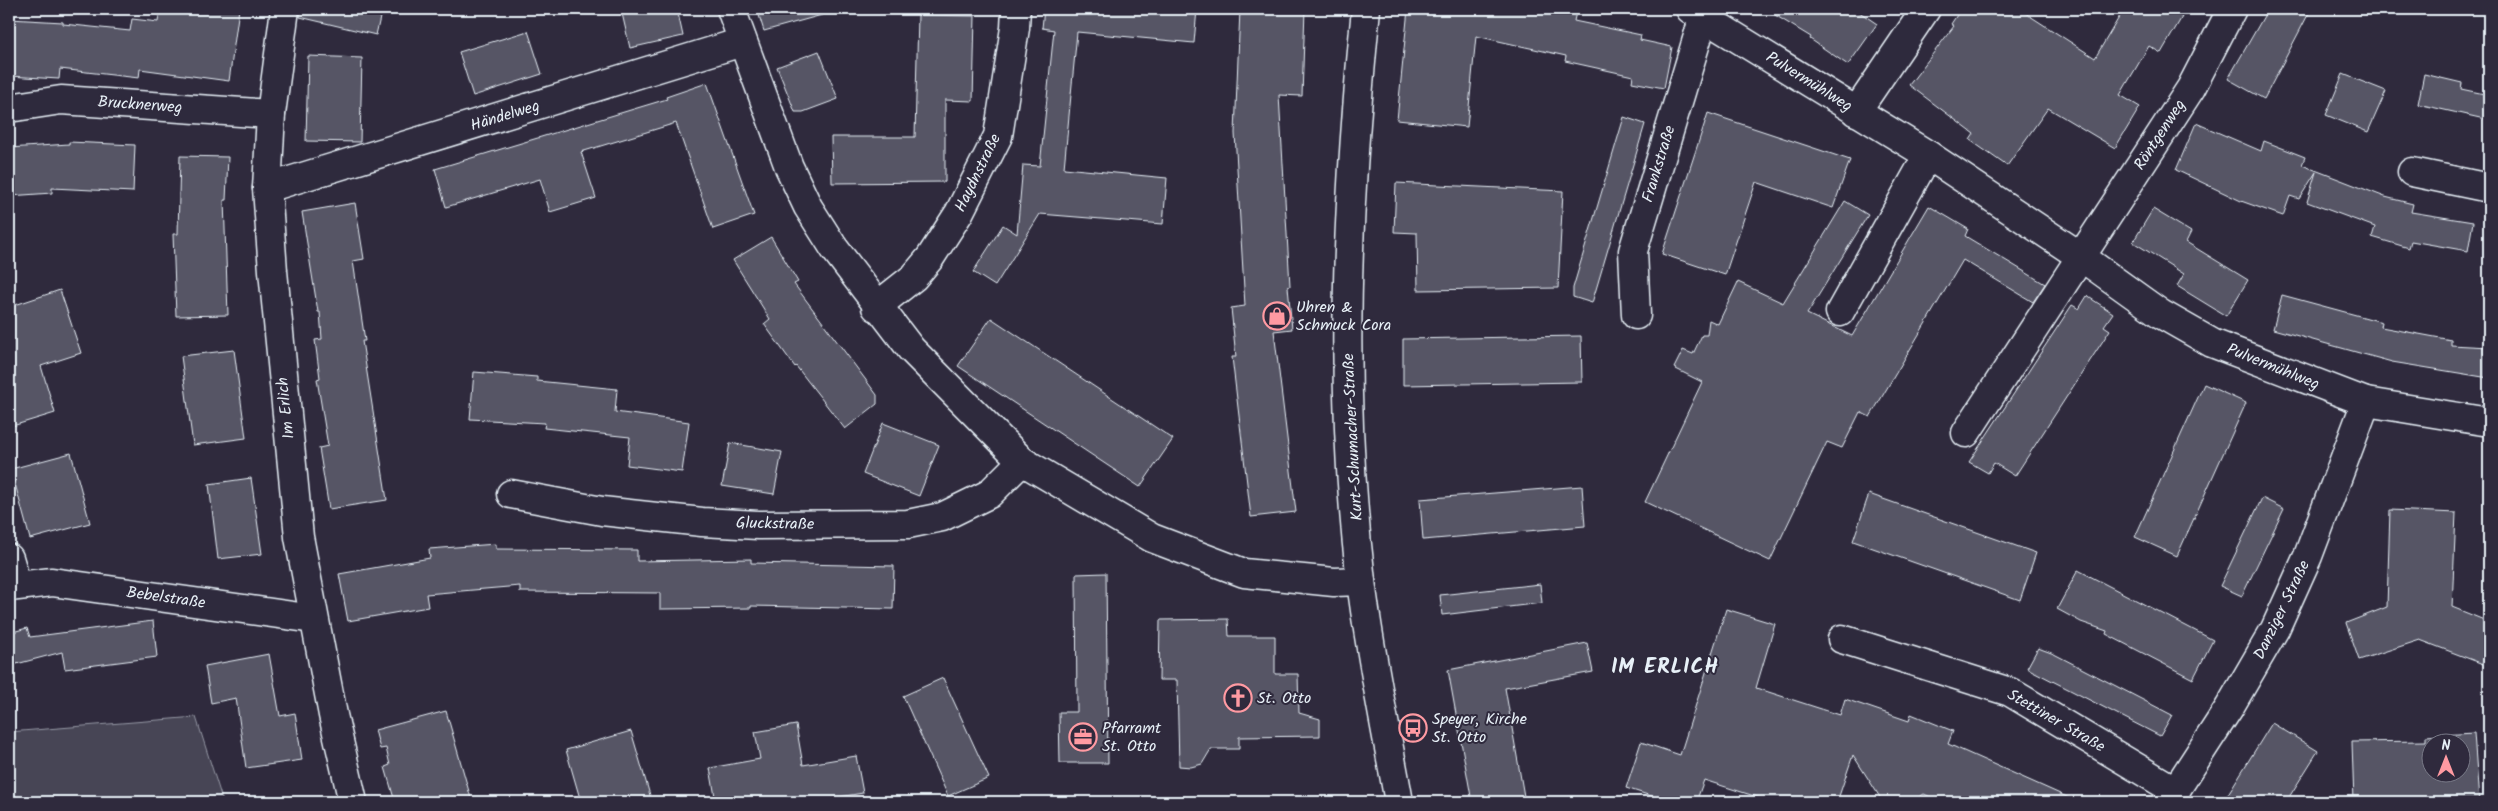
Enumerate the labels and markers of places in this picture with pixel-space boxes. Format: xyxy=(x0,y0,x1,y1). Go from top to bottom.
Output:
place label: Uhren & Schmuck Cora xyxy=(1296,295,1391,338)
shop icon: Uhren & Schmuck Cora xyxy=(1262,301,1292,331)
church icon: St. Otto xyxy=(1223,683,1253,713)
place label: St. Otto xyxy=(1257,686,1311,711)
place label: Speyer, Kirche St. Otto xyxy=(1432,707,1527,750)
bus stop icon: Speyer, Kirche St. Otto xyxy=(1398,713,1428,743)
place label: Pfarramt St. Otto xyxy=(1102,716,1162,759)
office icon: Pfarramt St. Otto xyxy=(1068,722,1098,752)

